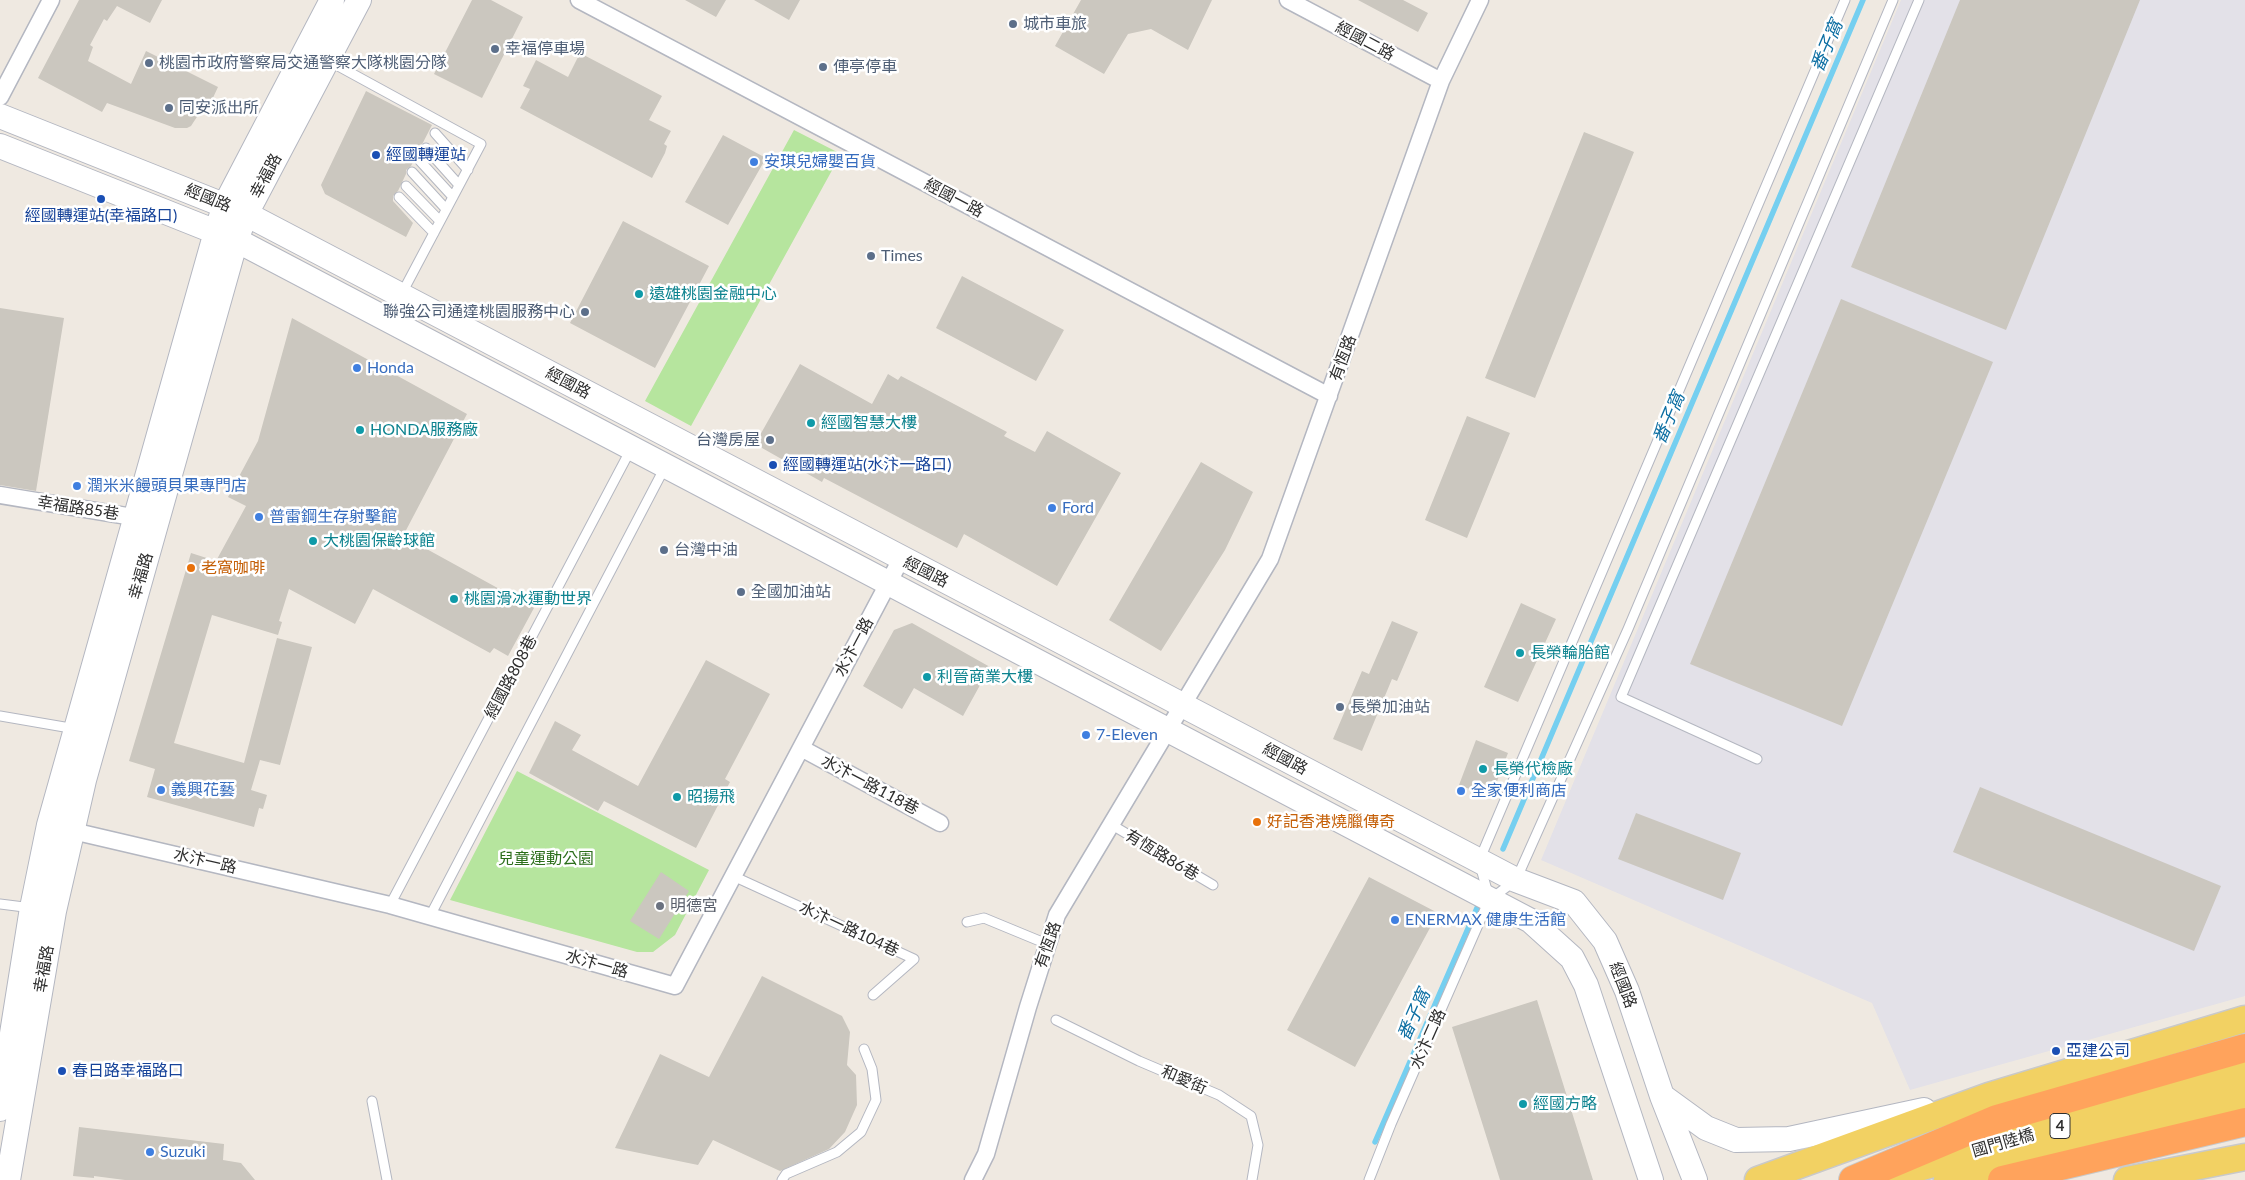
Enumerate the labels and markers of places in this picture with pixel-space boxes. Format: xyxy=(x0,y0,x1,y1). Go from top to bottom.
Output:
place label: 城市車旅 xyxy=(1023,14,1087,34)
marker: 城市車旅 xyxy=(1007,18,1019,30)
place label: 幸福停車場 xyxy=(505,39,585,59)
marker: 幸福停車場 xyxy=(489,43,501,55)
place label: 桃園市政府警察局交通警察大隊桃園分隊 xyxy=(159,53,447,73)
marker: 桃園市政府警察局交通警察大隊桃園分隊 xyxy=(143,57,155,69)
place label: 俥亭停車 xyxy=(833,57,897,77)
marker: 俥亭停車 xyxy=(817,61,829,73)
place label: 同安派出所 xyxy=(179,98,259,118)
marker: 同安派出所 xyxy=(163,102,175,114)
place label: 經國轉運站 xyxy=(386,145,466,165)
marker: 經國轉運站 xyxy=(370,149,382,161)
place label: 安琪兒婦嬰百貨 xyxy=(764,152,876,172)
marker: 安琪兒婦嬰百貨 xyxy=(748,156,760,168)
marker: 經國轉運站(幸福路口) xyxy=(95,193,107,205)
place label: 經國轉運站(幸福路口) xyxy=(25,206,177,226)
place label: Times xyxy=(881,246,923,266)
marker: Times xyxy=(865,250,877,262)
place label: 遠雄桃園金融中心 xyxy=(649,284,777,304)
marker: 遠雄桃園金融中心 xyxy=(633,288,645,300)
place label: 聯強公司通達桃園服務中心 xyxy=(383,302,575,322)
marker: 聯強公司通達桃園服務中心 xyxy=(579,306,591,318)
place label: Honda xyxy=(367,358,414,378)
marker: Honda xyxy=(351,362,363,374)
place label: 經國智慧大樓 xyxy=(821,413,917,433)
marker: 經國智慧大樓 xyxy=(805,417,817,429)
place label: HONDA服務廠 xyxy=(370,420,478,440)
marker: HONDA服務廠 xyxy=(354,424,366,436)
place label: 台灣房屋 xyxy=(696,430,760,450)
marker: 台灣房屋 xyxy=(764,434,776,446)
place label: 經國轉運站(水汴一路口) xyxy=(783,455,952,475)
marker: 經國轉運站(水汴一路口) xyxy=(767,459,779,471)
place label: 潤米米饅頭貝果專門店 xyxy=(87,476,247,496)
marker: 潤米米饅頭貝果專門店 xyxy=(71,480,83,492)
place label: Ford xyxy=(1062,498,1094,518)
marker: Ford xyxy=(1046,502,1058,514)
place label: 普雷鋼生存射擊館 xyxy=(269,507,397,527)
marker: 普雷鋼生存射擊館 xyxy=(253,511,265,523)
place label: 大桃園保齡球館 xyxy=(323,531,435,551)
marker: 大桃園保齡球館 xyxy=(307,535,319,547)
place label: 台灣中油 xyxy=(674,540,738,560)
marker: 台灣中油 xyxy=(658,544,670,556)
place label: 老窩咖啡 xyxy=(201,558,265,578)
marker: 老窩咖啡 xyxy=(185,562,197,574)
place label: 全國加油站 xyxy=(751,582,831,602)
marker: 全國加油站 xyxy=(735,586,747,598)
place label: 桃園滑冰運動世界 xyxy=(464,589,592,609)
marker: 桃園滑冰運動世界 xyxy=(448,593,460,605)
place label: 長榮輪胎館 xyxy=(1530,643,1610,663)
marker: 長榮輪胎館 xyxy=(1514,647,1526,659)
place label: 利晉商業大樓 xyxy=(937,667,1033,687)
marker: 利晉商業大樓 xyxy=(921,671,933,683)
place label: 長榮加油站 xyxy=(1350,697,1430,717)
marker: 長榮加油站 xyxy=(1334,701,1346,713)
place label: 7-Eleven xyxy=(1096,725,1158,745)
marker: 7-Eleven xyxy=(1080,729,1092,741)
place label: 長榮代檢廠 xyxy=(1493,759,1573,779)
marker: 長榮代檢廠 xyxy=(1477,763,1489,775)
place label: 義興花藝 xyxy=(171,780,235,800)
place label: 全家便利商店 xyxy=(1471,781,1567,801)
marker: 義興花藝 xyxy=(155,784,167,796)
marker: 全家便利商店 xyxy=(1455,785,1467,797)
place label: 昭揚飛 xyxy=(687,787,735,807)
marker: 昭揚飛 xyxy=(671,791,683,803)
place label: 好記香港燒臘傳奇 xyxy=(1267,812,1395,832)
marker: 好記香港燒臘傳奇 xyxy=(1251,816,1263,828)
place label: 明德宮 xyxy=(670,896,718,916)
marker: 明德宮 xyxy=(654,900,666,912)
place label: ENERMAX 健康生活館 xyxy=(1405,910,1566,930)
marker: ENERMAX 健康生活館 xyxy=(1389,914,1401,926)
place label: 亞建公司 xyxy=(2066,1041,2130,1061)
marker: 亞建公司 xyxy=(2050,1045,2062,1057)
place label: 春日路幸福路口 xyxy=(72,1061,184,1081)
marker: 春日路幸福路口 xyxy=(56,1065,68,1077)
place label: 經國方略 xyxy=(1533,1094,1597,1114)
marker: 經國方略 xyxy=(1517,1098,1529,1110)
place label: Suzuki xyxy=(160,1142,206,1162)
marker: Suzuki xyxy=(144,1146,156,1158)

